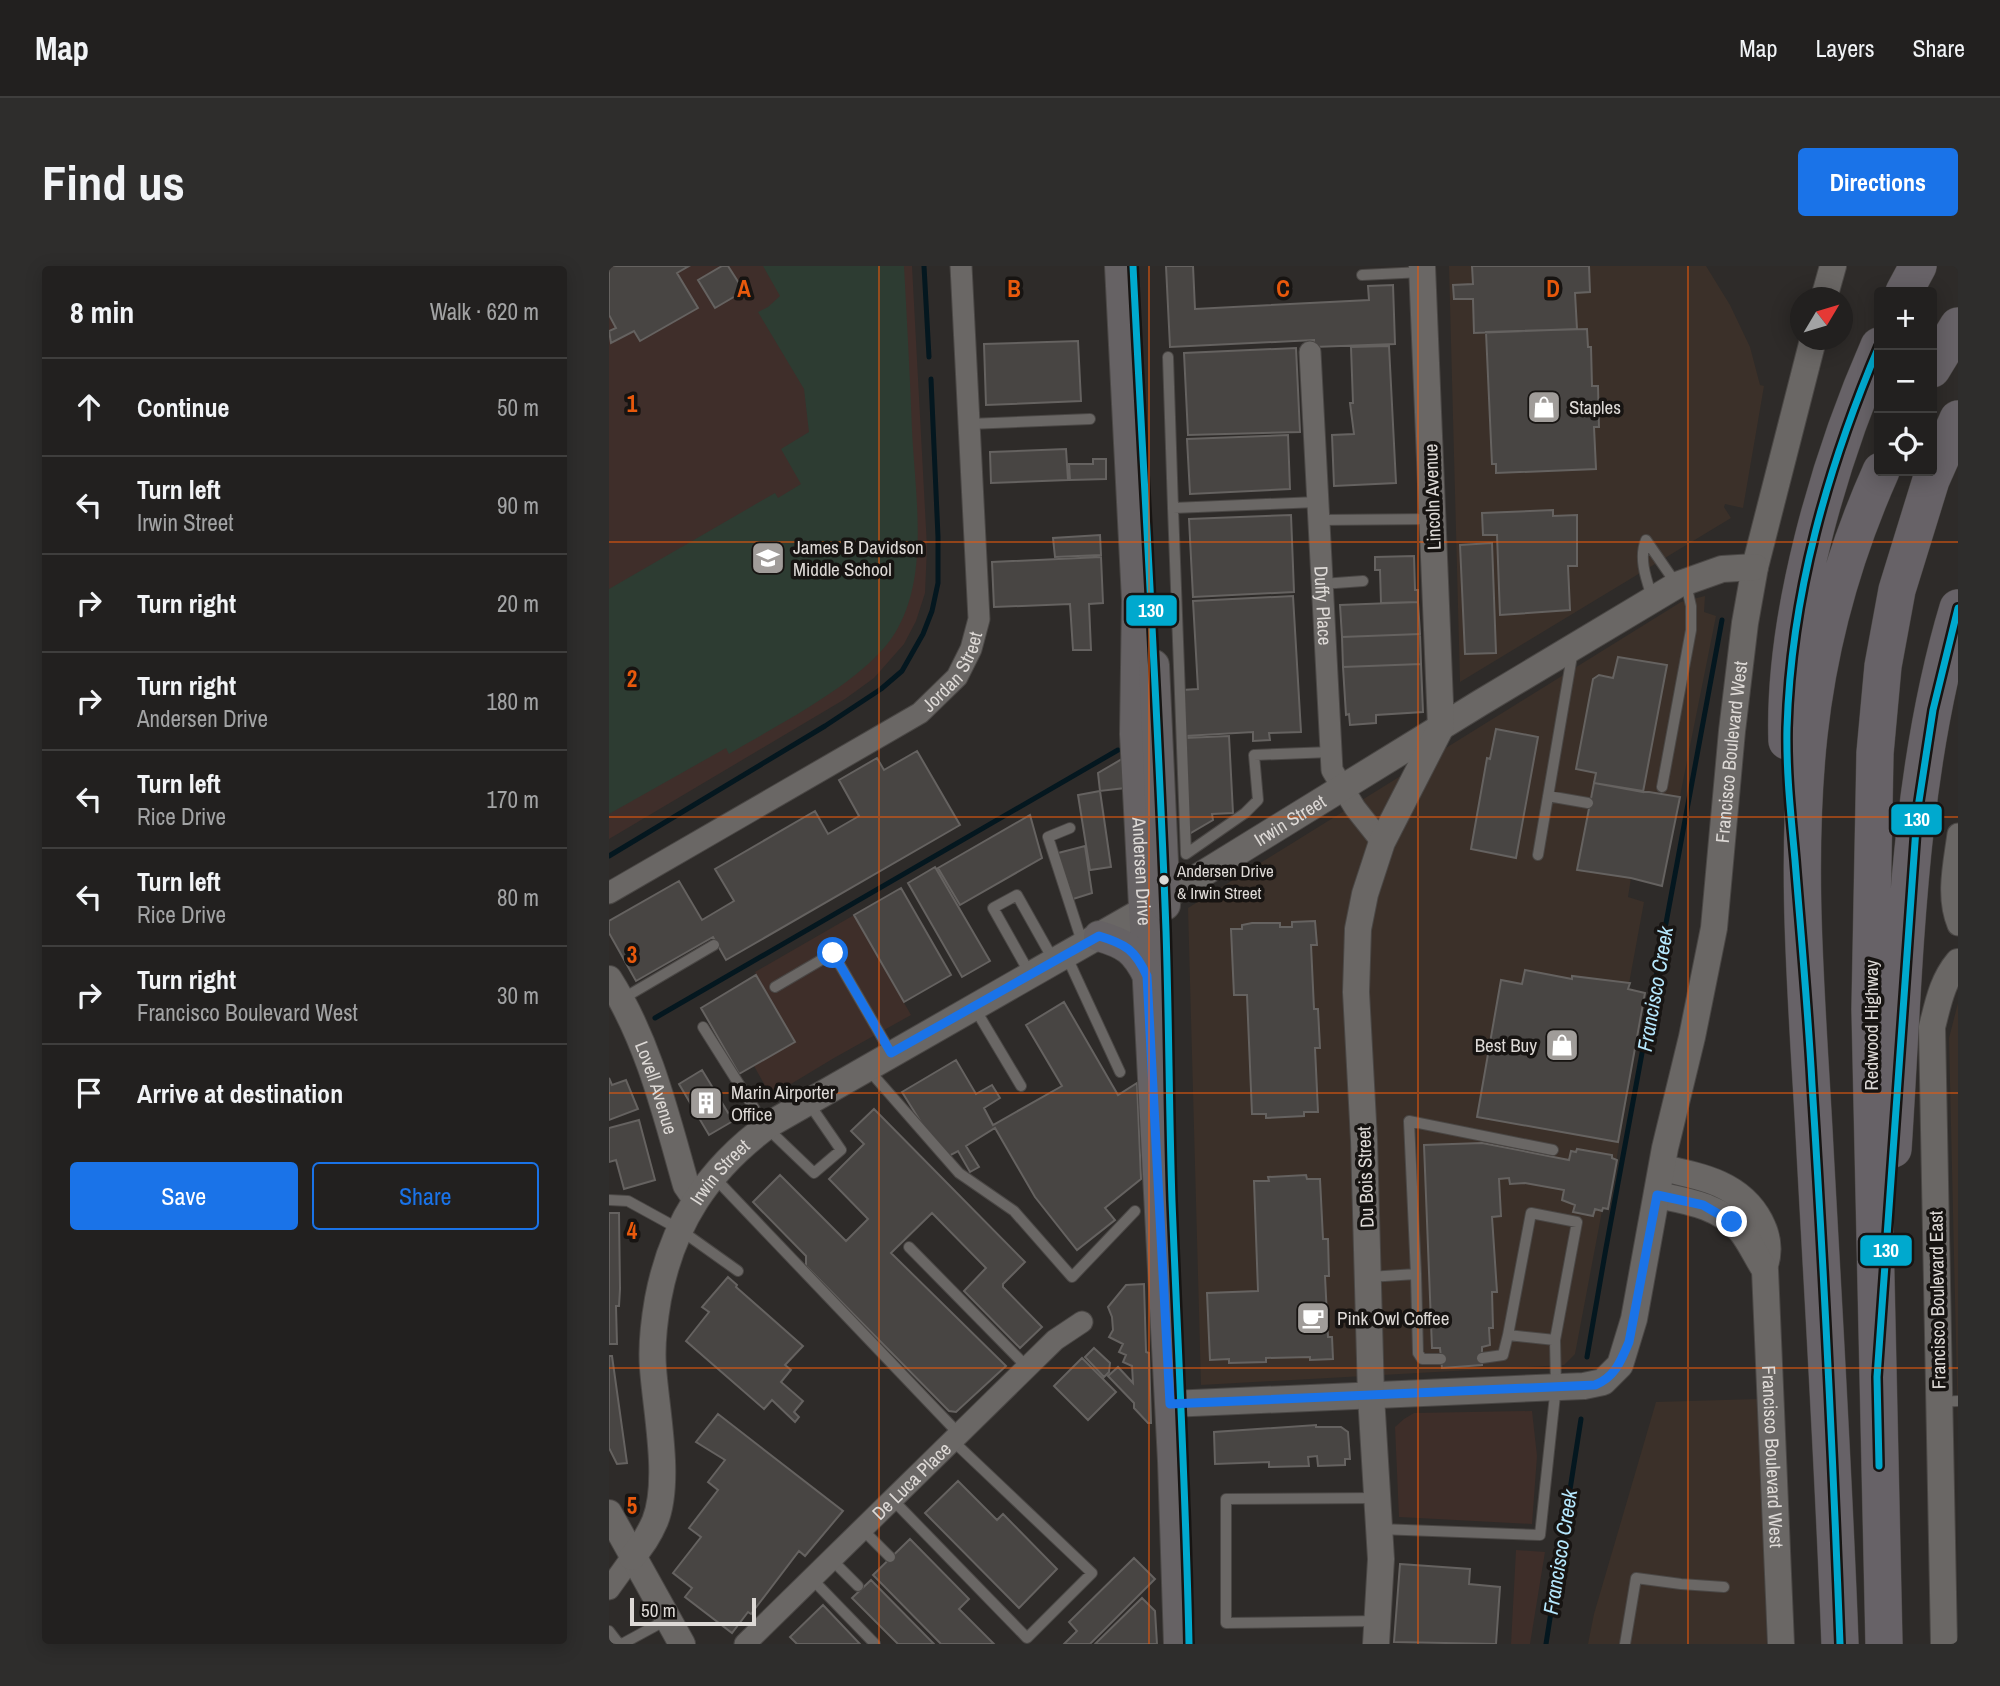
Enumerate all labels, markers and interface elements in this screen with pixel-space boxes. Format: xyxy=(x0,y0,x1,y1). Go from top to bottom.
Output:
text: Map xyxy=(35,26,89,70)
text: Map xyxy=(1739,32,1777,64)
text: Layers xyxy=(1815,32,1874,64)
text: Share xyxy=(1912,32,1965,64)
button: Directions xyxy=(1798,148,1958,216)
text: Find us xyxy=(42,149,185,215)
text: A xyxy=(737,273,751,304)
text: B xyxy=(1007,273,1021,304)
text: C xyxy=(1276,273,1290,304)
text: D xyxy=(1546,273,1560,304)
north arrow xyxy=(1790,287,1853,350)
map controls xyxy=(1874,287,1937,476)
button: + xyxy=(1874,287,1937,350)
text: 8 min xyxy=(70,292,134,332)
text: Walk · 620 m xyxy=(430,296,539,327)
button: − xyxy=(1874,350,1937,413)
icon: ahead xyxy=(70,388,108,426)
text: 1 xyxy=(627,388,638,419)
shop icon: Staples xyxy=(1525,388,1563,426)
text: Continue xyxy=(137,390,229,425)
text: 50 m xyxy=(497,392,539,423)
place label: Staples xyxy=(1569,394,1621,420)
button: locate xyxy=(1874,413,1937,476)
street label: Lincoln Avenue xyxy=(1417,443,1447,551)
text: Turn left xyxy=(137,472,221,507)
icon: left xyxy=(70,486,108,524)
text: 90 m xyxy=(497,490,539,521)
text: Irwin Street xyxy=(137,507,233,538)
place label: James B Davidson Middle School xyxy=(793,534,924,582)
school or university icon: James B Davidson Middle School xyxy=(749,539,787,577)
street label: Duffy Place xyxy=(1308,565,1338,646)
icon: right xyxy=(70,584,108,622)
text: Turn right xyxy=(137,586,236,621)
text: 20 m xyxy=(497,588,539,619)
line badge: 130 xyxy=(1125,594,1178,627)
text: 130 xyxy=(1138,597,1164,623)
street label: Jordan Street xyxy=(916,628,988,718)
street label: Francisco Boulevard West xyxy=(1709,659,1753,844)
text: 2 xyxy=(627,663,637,694)
text: Turn right xyxy=(137,668,236,703)
icon: right xyxy=(70,682,108,720)
text: 180 m xyxy=(487,686,539,717)
text: Andersen Drive xyxy=(137,703,268,734)
text: Turn left xyxy=(137,766,221,801)
icon: left xyxy=(70,780,108,818)
text: 170 m xyxy=(487,784,539,815)
street label: Irwin Street xyxy=(1249,788,1331,852)
text: Rice Drive xyxy=(137,801,226,832)
line badge: 130 xyxy=(1890,803,1943,836)
text: 130 xyxy=(1904,806,1930,832)
street label: Andersen Drive xyxy=(1126,816,1158,926)
place label: Andersen Drive & Irwin Street xyxy=(1176,859,1274,904)
text: Turn left xyxy=(137,864,221,899)
marker: Andersen Drive & Irwin Street xyxy=(1157,873,1171,887)
icon: left xyxy=(70,878,108,916)
text: 80 m xyxy=(497,882,539,913)
text: Rice Drive xyxy=(137,899,226,930)
water label: Francisco Creek xyxy=(1630,923,1680,1054)
route start xyxy=(817,937,848,968)
text: 3 xyxy=(627,939,637,970)
street label: Redwood Highway xyxy=(1858,959,1884,1090)
text: Turn right xyxy=(137,962,236,997)
icon: right xyxy=(70,976,108,1014)
text: 30 m xyxy=(497,980,539,1011)
text: Francisco Boulevard West xyxy=(137,997,358,1028)
shop icon: Best Buy xyxy=(1543,1026,1581,1064)
place label: Best Buy xyxy=(1475,1032,1537,1058)
street label: Lovell Avenue xyxy=(629,1037,684,1137)
icon: arrive xyxy=(70,1074,108,1112)
text: Arrive at destination xyxy=(137,1076,343,1111)
place label: Marin Airporter Office xyxy=(731,1079,836,1127)
building icon: Marin Airporter Office xyxy=(687,1084,725,1122)
street label: Du Bois Street xyxy=(1350,1125,1380,1228)
street label: Irwin Street xyxy=(684,1132,756,1210)
button: Save xyxy=(70,1162,298,1230)
button: Share xyxy=(312,1162,539,1230)
route end xyxy=(1716,1206,1747,1237)
street label: Francisco Boulevard East xyxy=(1922,1210,1952,1389)
text: 4 xyxy=(627,1215,638,1246)
line badge: 130 xyxy=(1859,1234,1913,1267)
text: 130 xyxy=(1873,1237,1899,1263)
cafe icon: Pink Owl Coffee xyxy=(1294,1299,1332,1337)
place label: Pink Owl Coffee xyxy=(1337,1305,1449,1331)
street label: Francisco Boulevard West xyxy=(1756,1365,1790,1549)
street label: De Luca Place xyxy=(866,1436,957,1526)
water label: Francisco Creek xyxy=(1536,1486,1584,1617)
text: 5 xyxy=(627,1490,637,1521)
scale bar xyxy=(630,1595,756,1627)
text: 50 m xyxy=(641,1597,676,1623)

